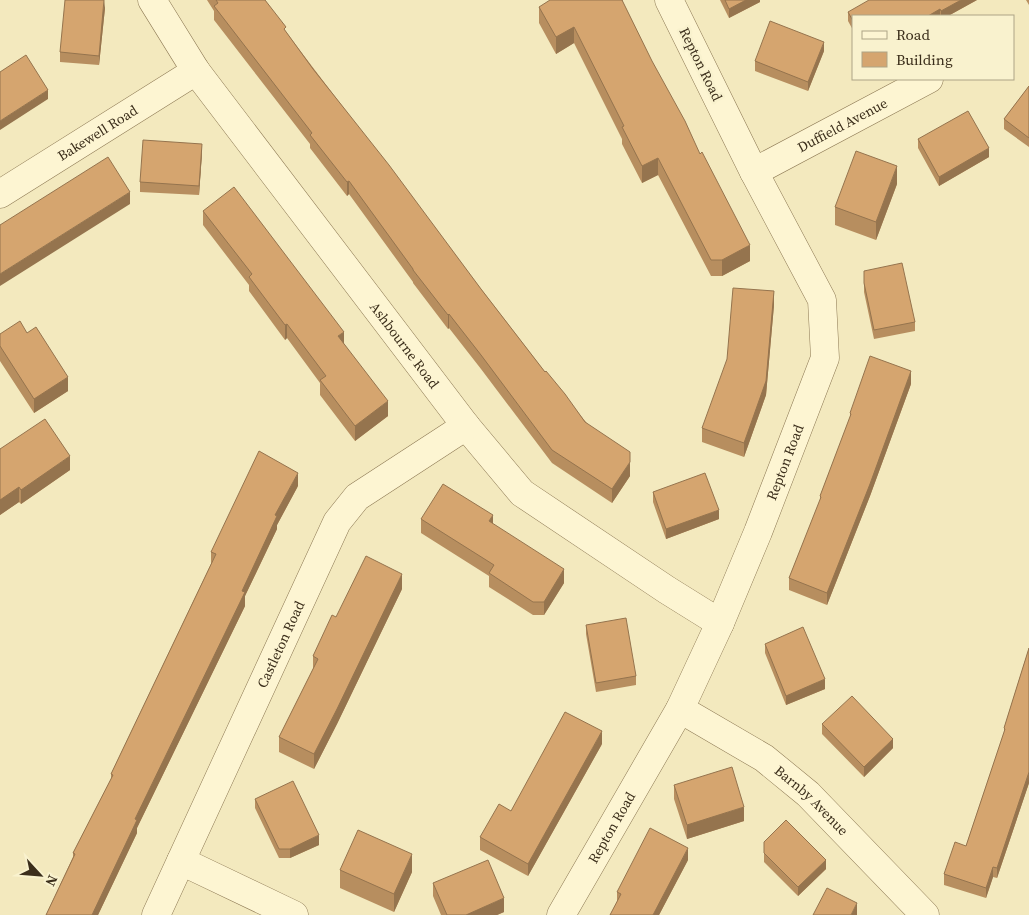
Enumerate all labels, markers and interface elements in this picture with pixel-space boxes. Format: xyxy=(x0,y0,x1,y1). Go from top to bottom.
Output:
legend xyxy=(852,15,1014,80)
street label: Repton Road xyxy=(675,24,727,104)
text: Road xyxy=(896,24,930,45)
text: Building xyxy=(896,49,953,70)
street label: Duffield Avenue xyxy=(794,93,891,157)
street label: Bakewell Road xyxy=(53,100,141,166)
street label: Ashbourne Road xyxy=(365,298,444,393)
street label: Repton Road xyxy=(761,421,809,503)
street label: Castleton Road xyxy=(252,598,309,691)
street label: Barnby Avenue xyxy=(770,761,853,840)
street label: Repton Road xyxy=(583,788,640,867)
north arrow xyxy=(15,850,65,900)
text: N xyxy=(40,872,63,890)

